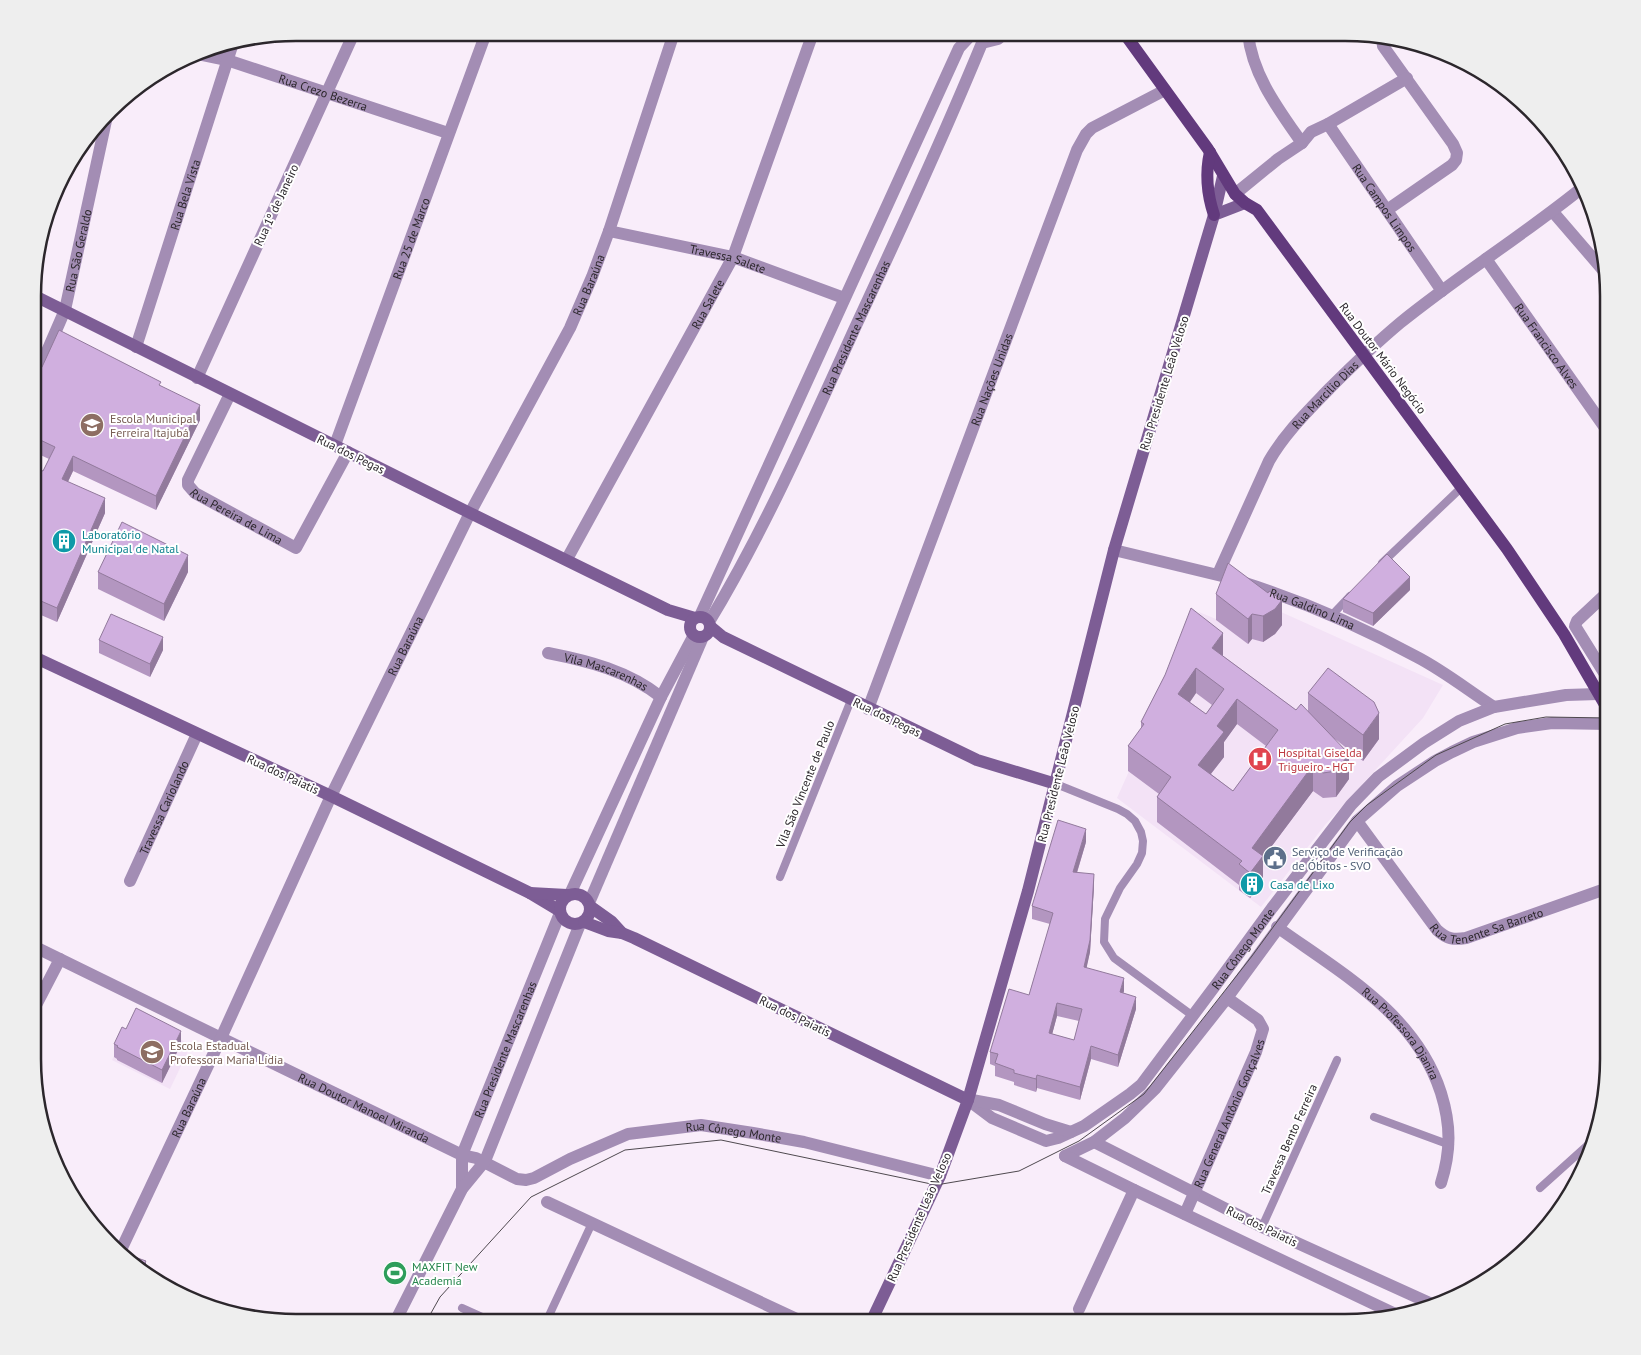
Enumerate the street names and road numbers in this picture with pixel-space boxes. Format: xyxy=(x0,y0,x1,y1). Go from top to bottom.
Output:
street label: Rua Crezo Bezerra xyxy=(277,70,370,113)
street label: Rua Bela Vista xyxy=(166,157,203,232)
street label: Rua Campos Limpos xyxy=(1350,160,1420,254)
street label: Rua 1º de Janeiro xyxy=(250,162,302,248)
street label: Rua 25 de Marco xyxy=(389,196,433,281)
street label: Rua São Geraldo xyxy=(62,207,94,293)
street label: Travessa Salete xyxy=(688,241,768,276)
street label: Rua Baraúna xyxy=(569,252,607,318)
street label: Rua Presidente Mascarenhas xyxy=(818,258,893,397)
street label: Rua Salete xyxy=(687,276,727,332)
street label: Rua Doutor Mário Negócio xyxy=(1336,299,1430,417)
street label: Rua Francisco Alves xyxy=(1512,300,1582,391)
street label: Rua Presidente Leão Veloso xyxy=(1136,314,1192,452)
street label: Rua Nações Unidas xyxy=(967,331,1015,428)
street label: Rua Marcilio Dias xyxy=(1288,357,1361,432)
street label: Rua dos Pegas xyxy=(315,431,387,477)
street label: Rua Pereira de Lima xyxy=(187,485,286,547)
street label: Rua Galdino Lima xyxy=(1268,584,1357,632)
street label: Rua Baraúna xyxy=(384,613,426,678)
street label: Vila Mascarenhas xyxy=(562,649,651,694)
street label: Rua dos Pegas xyxy=(851,694,923,740)
street label: Rua Presidente Leão Veloso xyxy=(1034,704,1082,844)
street label: Vila São Vincente de Paulo xyxy=(772,718,837,851)
street label: Rua dos Paiatis xyxy=(245,751,321,797)
street label: Travessa Cariolando xyxy=(136,758,192,857)
street label: Rua Tenente Sa Barreto xyxy=(1427,904,1545,947)
street label: Rua Cônego Monte xyxy=(1208,905,1277,992)
street label: Rua Presidente Mascarenhas xyxy=(470,979,539,1120)
street label: Rua Professora Djanira xyxy=(1359,984,1443,1082)
street label: Rua dos Paiatis xyxy=(757,992,833,1040)
street label: Rua General Antônio Gonçalves xyxy=(1190,1037,1267,1190)
street label: Rua Doutor Manoel Miranda xyxy=(296,1069,432,1146)
street label: Rua Baraúna xyxy=(168,1075,209,1140)
street label: Travessa Bento Ferreira xyxy=(1258,1081,1320,1197)
street label: Rua Cônego Monte xyxy=(685,1117,783,1145)
street label: Rua Presidente Leão Veloso xyxy=(884,1150,954,1284)
street label: Rua dos Paiatis xyxy=(1224,1202,1300,1250)

